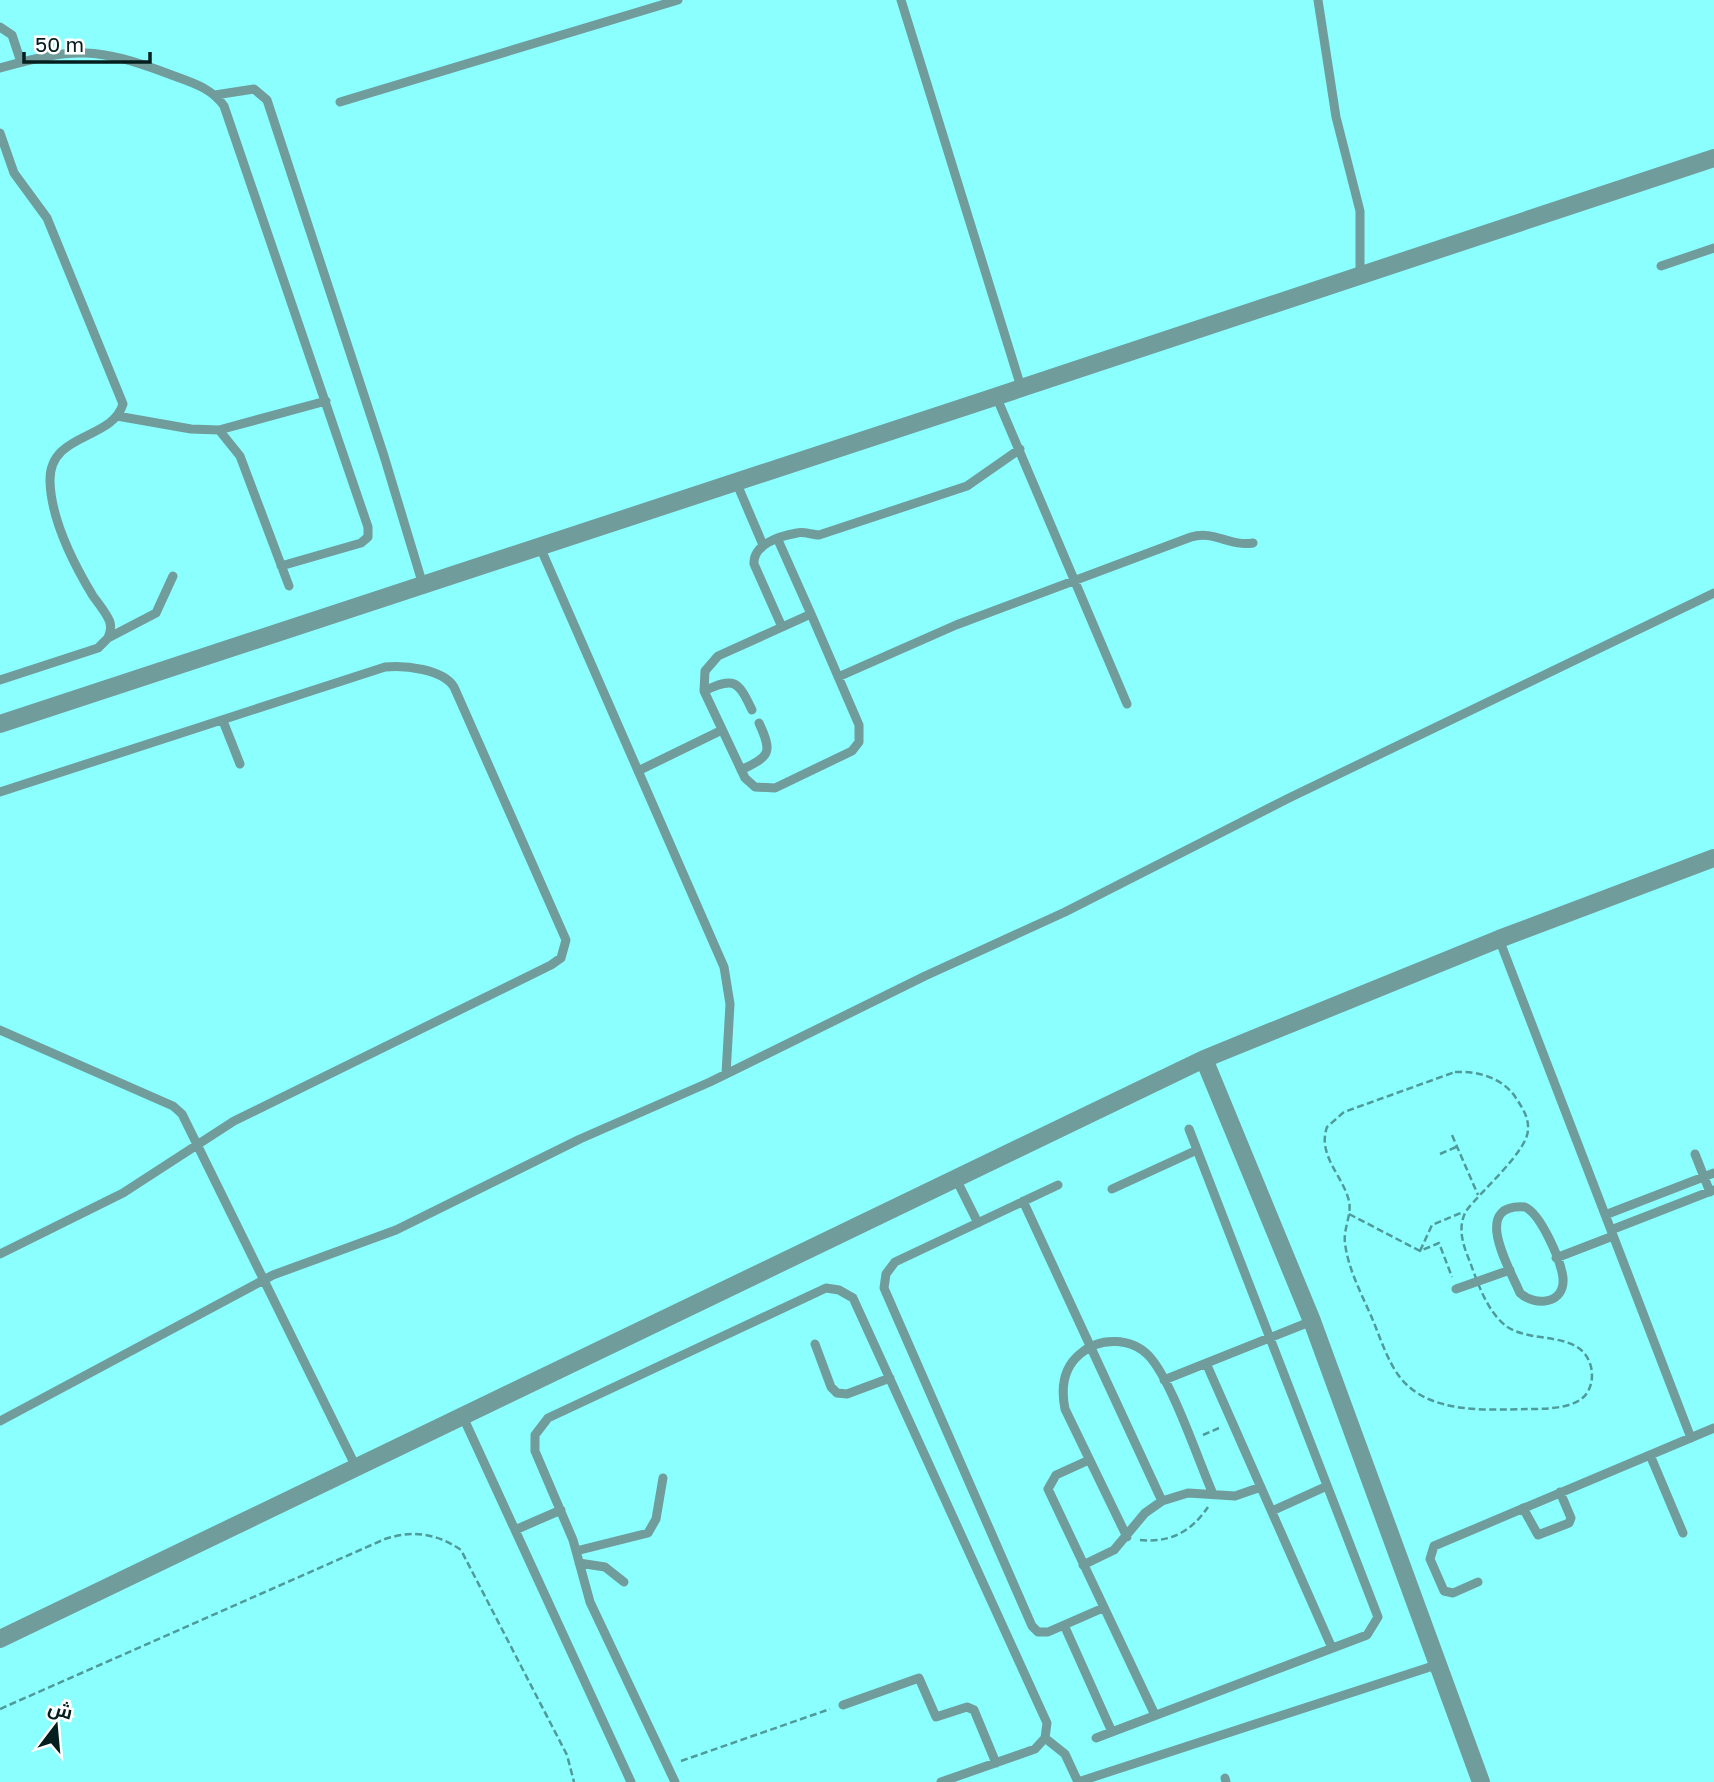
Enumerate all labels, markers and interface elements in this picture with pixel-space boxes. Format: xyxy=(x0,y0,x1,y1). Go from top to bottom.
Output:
scale bar xyxy=(24,21,150,65)
text: 50 m xyxy=(35,31,84,57)
north arrow xyxy=(21,1691,91,1761)
text: ش xyxy=(46,1695,76,1725)

